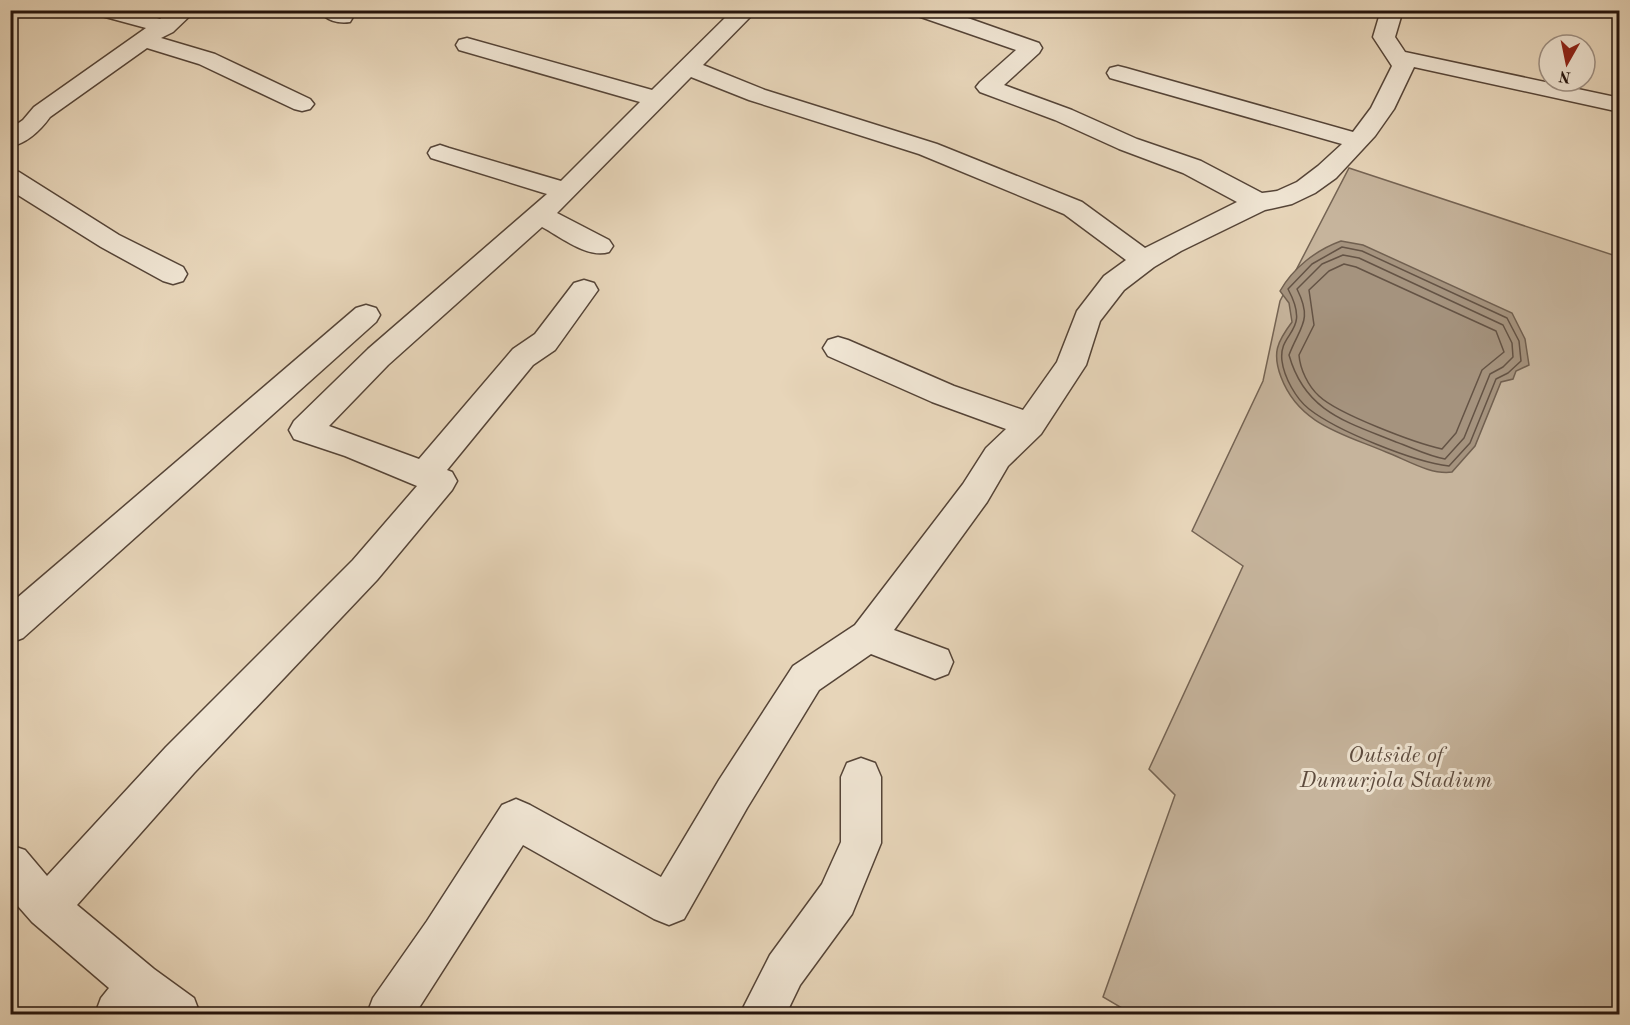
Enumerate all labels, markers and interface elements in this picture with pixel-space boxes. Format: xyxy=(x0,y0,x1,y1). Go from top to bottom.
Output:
north arrow xyxy=(1537,33,1597,93)
text: N xyxy=(1557,67,1572,85)
park label: Outside of Dumurjola Stadium xyxy=(1299,745,1492,792)

